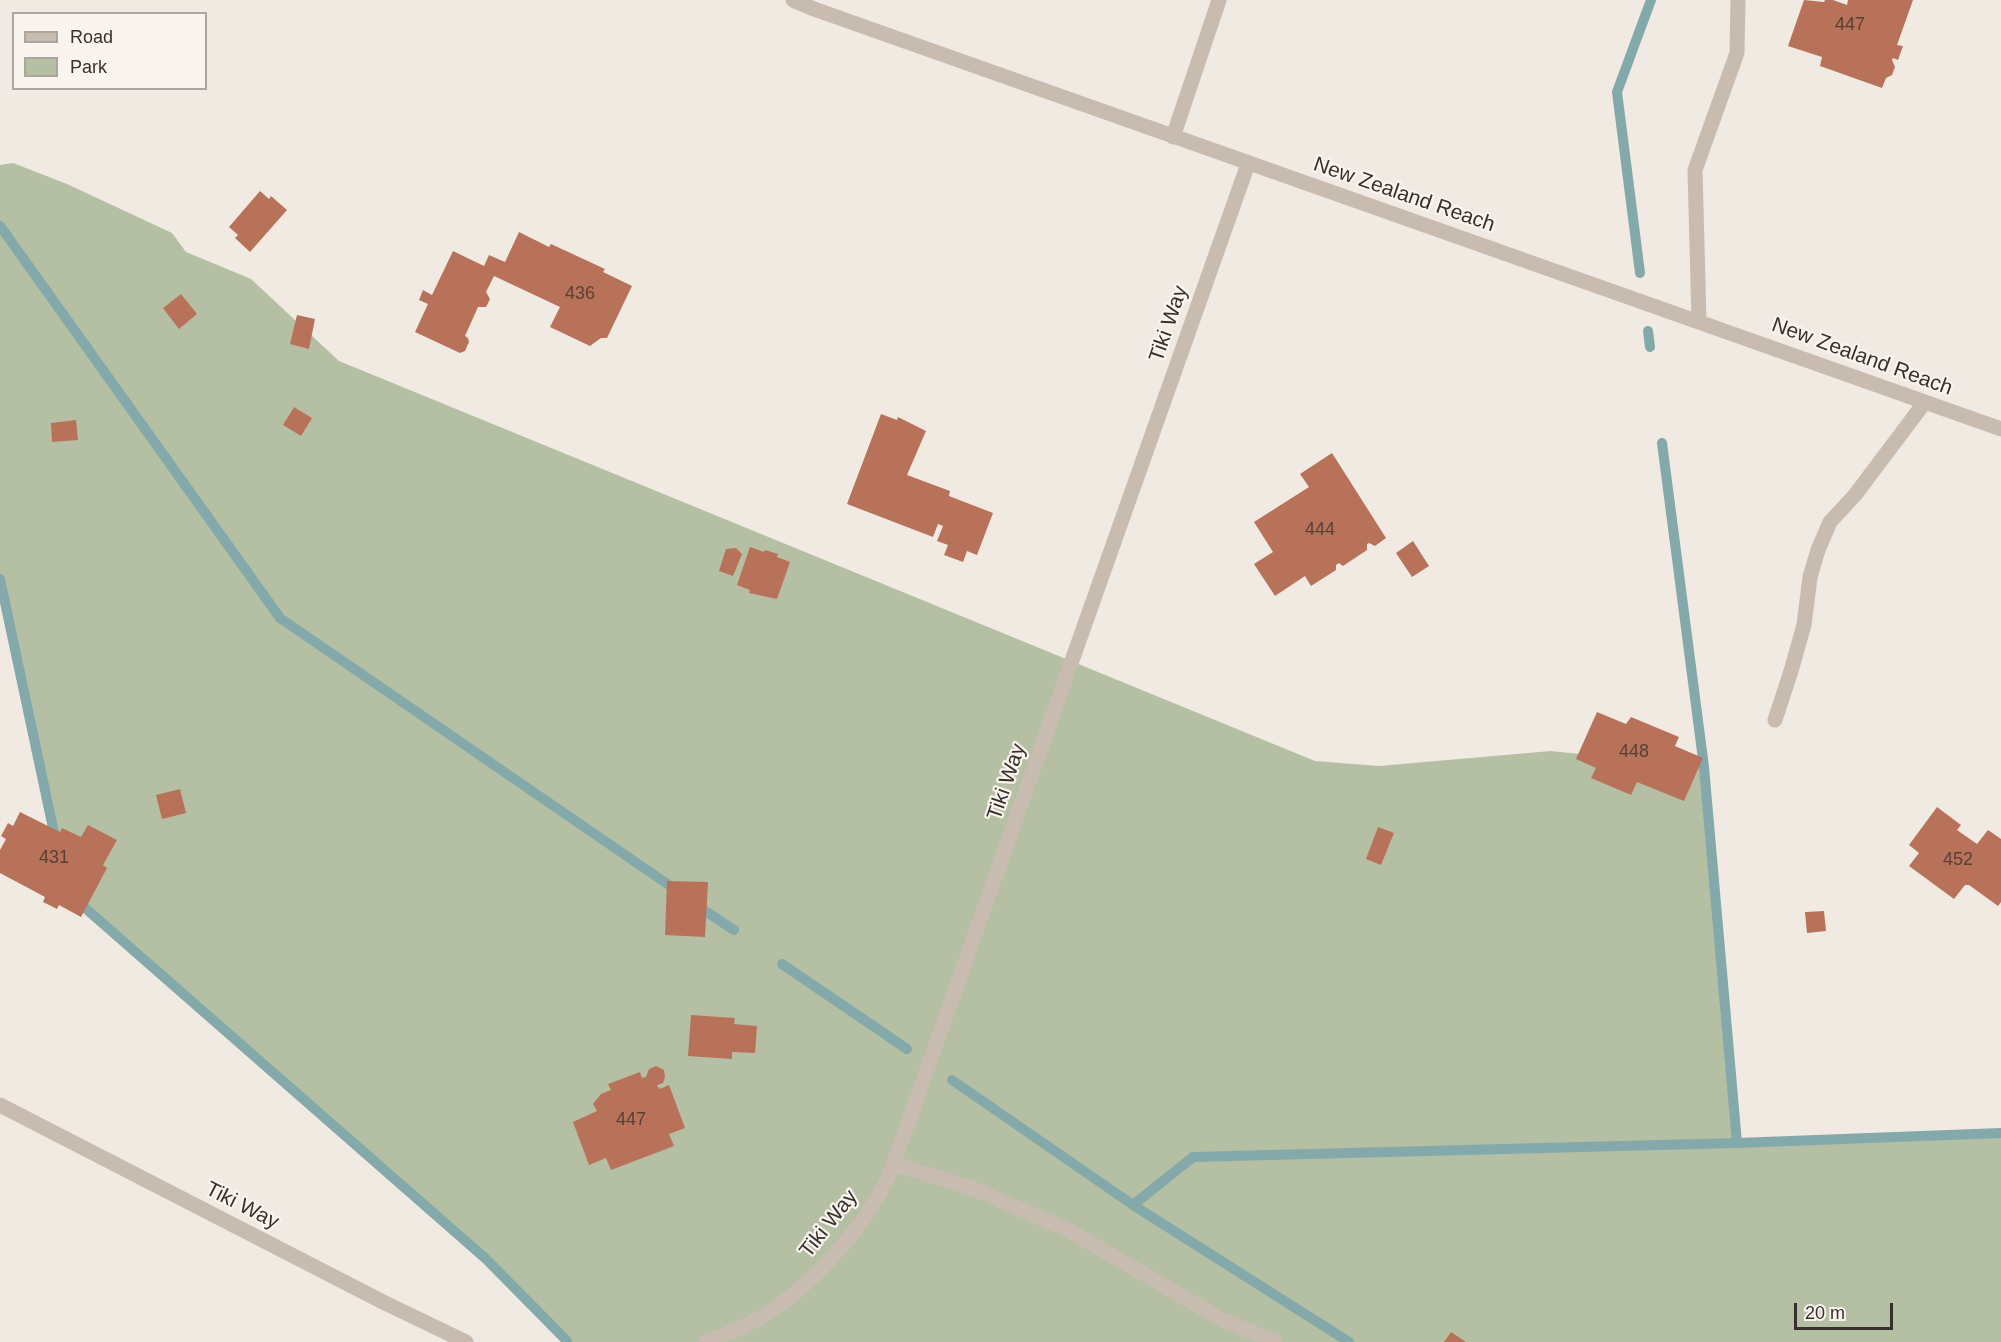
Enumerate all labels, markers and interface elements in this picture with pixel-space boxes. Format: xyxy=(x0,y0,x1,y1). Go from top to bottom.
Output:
legend xyxy=(12,12,207,90)
house number: 447 xyxy=(1835,14,1865,36)
text: Road xyxy=(70,27,113,47)
text: Park xyxy=(70,57,107,77)
street label: New Zealand Reach xyxy=(1310,152,1498,238)
house number: 436 xyxy=(565,283,595,305)
street label: Tiki Way xyxy=(1144,283,1194,365)
street label: New Zealand Reach xyxy=(1768,313,1956,401)
house number: 444 xyxy=(1305,519,1335,541)
street label: Tiki Way xyxy=(982,741,1032,823)
house number: 448 xyxy=(1619,741,1649,763)
house number: 431 xyxy=(39,847,69,869)
house number: 452 xyxy=(1943,849,1973,871)
house number: 447 xyxy=(616,1109,646,1131)
street label: Tiki Way xyxy=(201,1177,283,1235)
street label: Tiki Way xyxy=(795,1185,863,1263)
scale bar xyxy=(1797,1291,1896,1329)
text: 20 m xyxy=(1805,1303,1845,1323)

